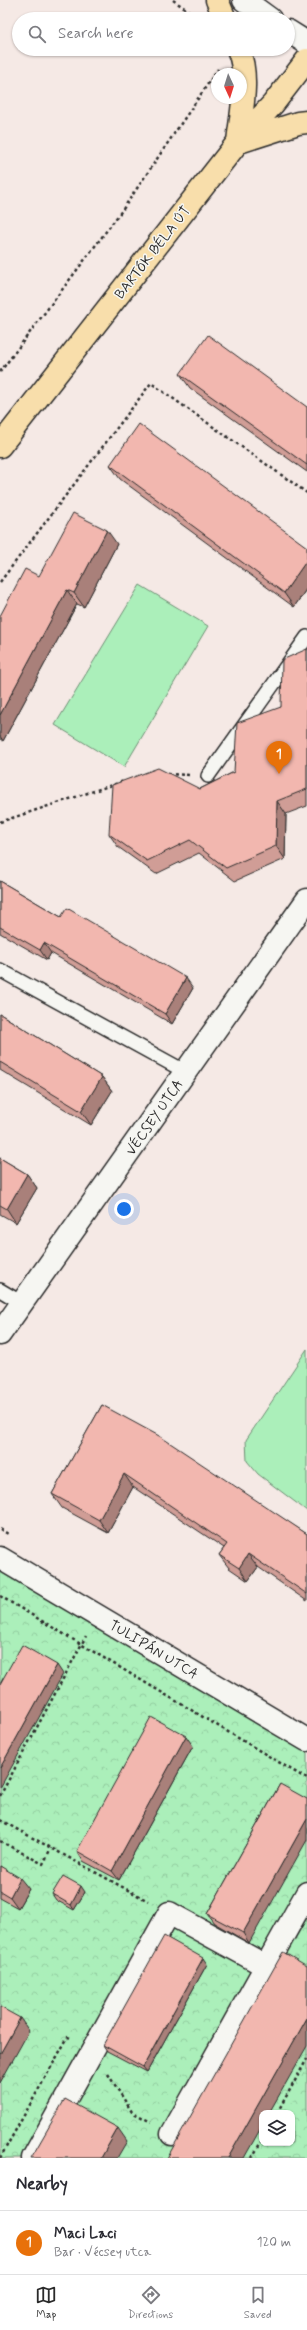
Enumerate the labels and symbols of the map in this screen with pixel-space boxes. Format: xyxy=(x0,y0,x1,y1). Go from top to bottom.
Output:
north arrow xyxy=(211,68,247,104)
street label: BARTÓK BÉLA ÚT xyxy=(111,202,195,303)
pin: 1 xyxy=(266,741,292,774)
street label: VÉCSEY UTCA xyxy=(122,1076,188,1159)
your location xyxy=(114,1199,134,1219)
street label: TULIPÁN UTCA xyxy=(106,1616,201,1684)

